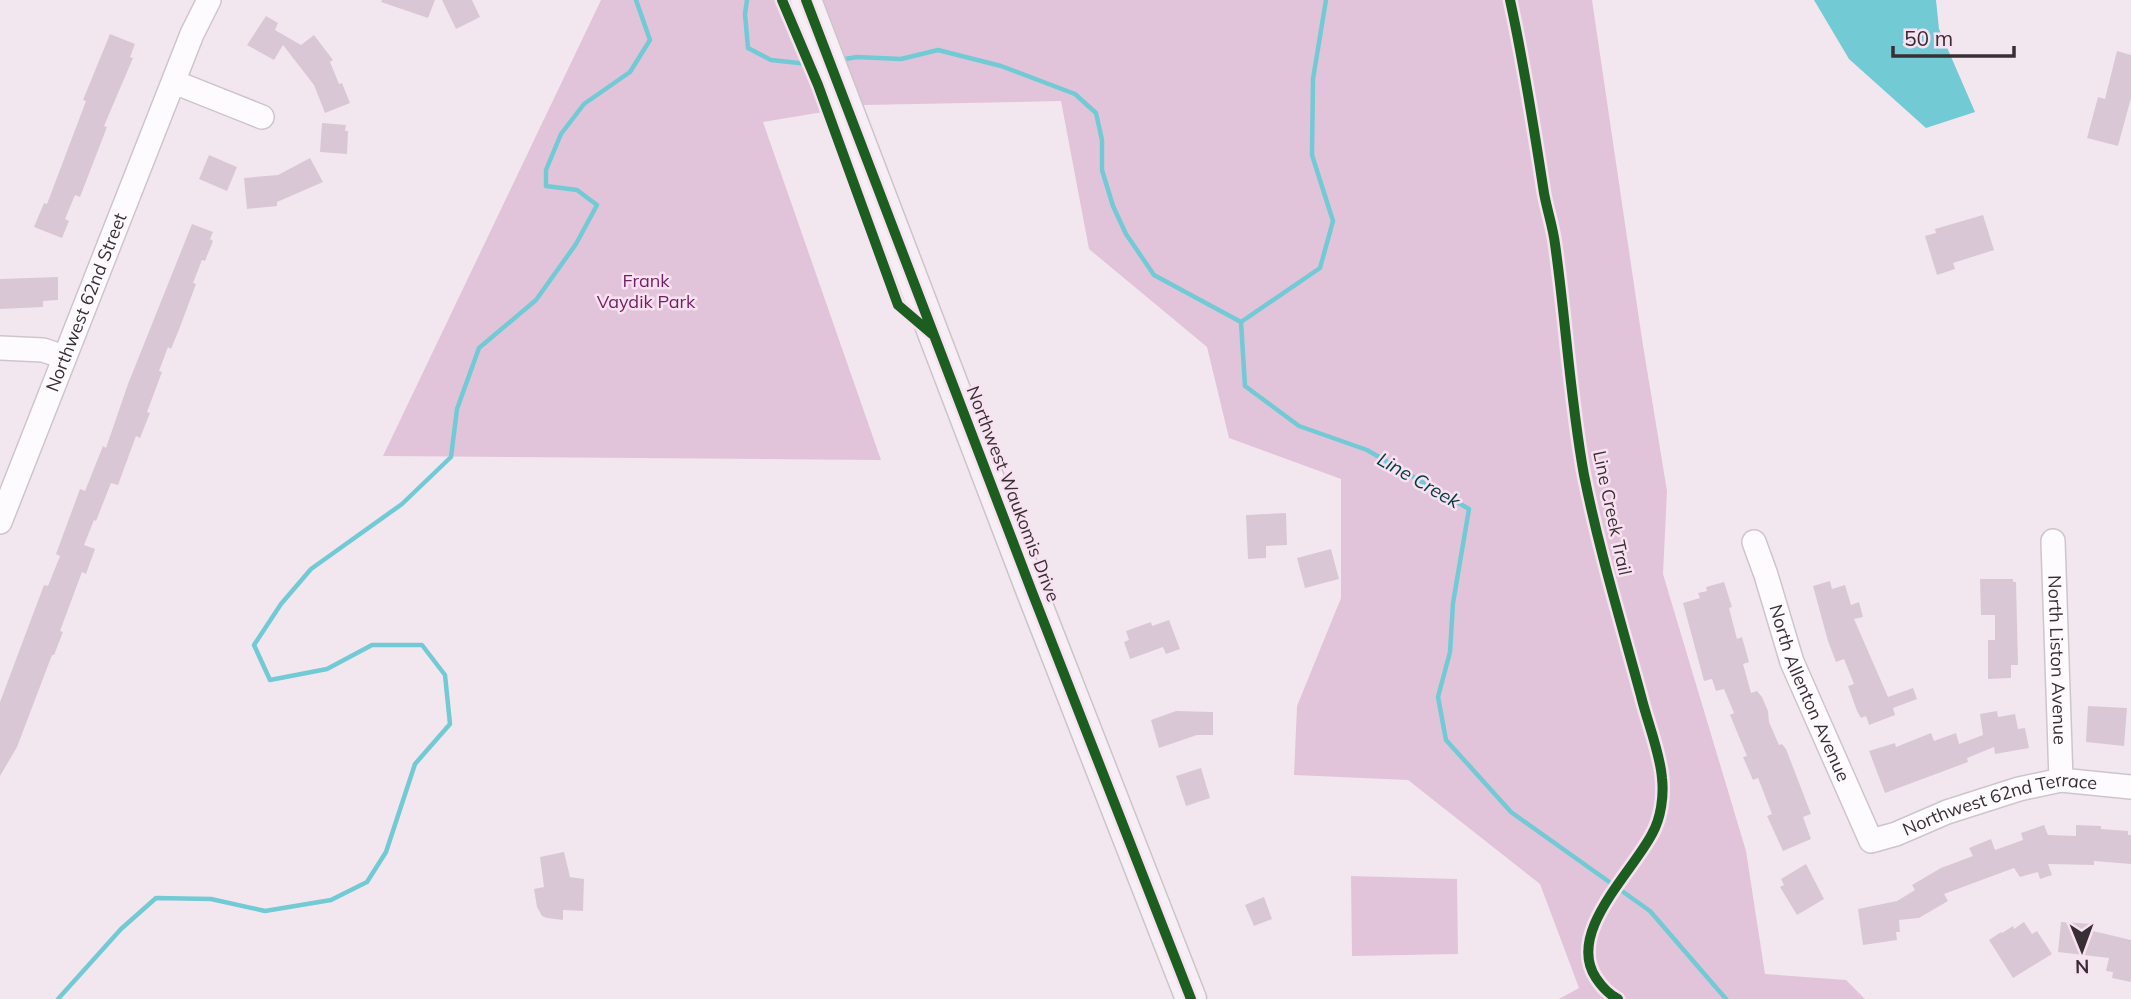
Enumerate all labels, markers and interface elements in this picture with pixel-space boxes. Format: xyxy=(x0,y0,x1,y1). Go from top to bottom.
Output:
scale bar xyxy=(1893,14,2014,58)
text: 50 m xyxy=(1904,25,1953,51)
street label: Northwest 62nd Street xyxy=(40,209,131,395)
park label: Frank Vaydik Park xyxy=(597,269,696,313)
street label: Northwest Waukomis Drive xyxy=(962,383,1065,605)
water label: Line Creek xyxy=(1373,447,1466,514)
street label: Line Creek Trail xyxy=(1588,449,1637,577)
street label: North Liston Avenue xyxy=(2043,575,2072,745)
street label: North Allenton Avenue xyxy=(1764,602,1855,785)
street label: Northwest 62nd Terrace xyxy=(1899,768,2098,841)
north arrow xyxy=(2047,915,2117,985)
text: N xyxy=(2075,955,2090,979)

